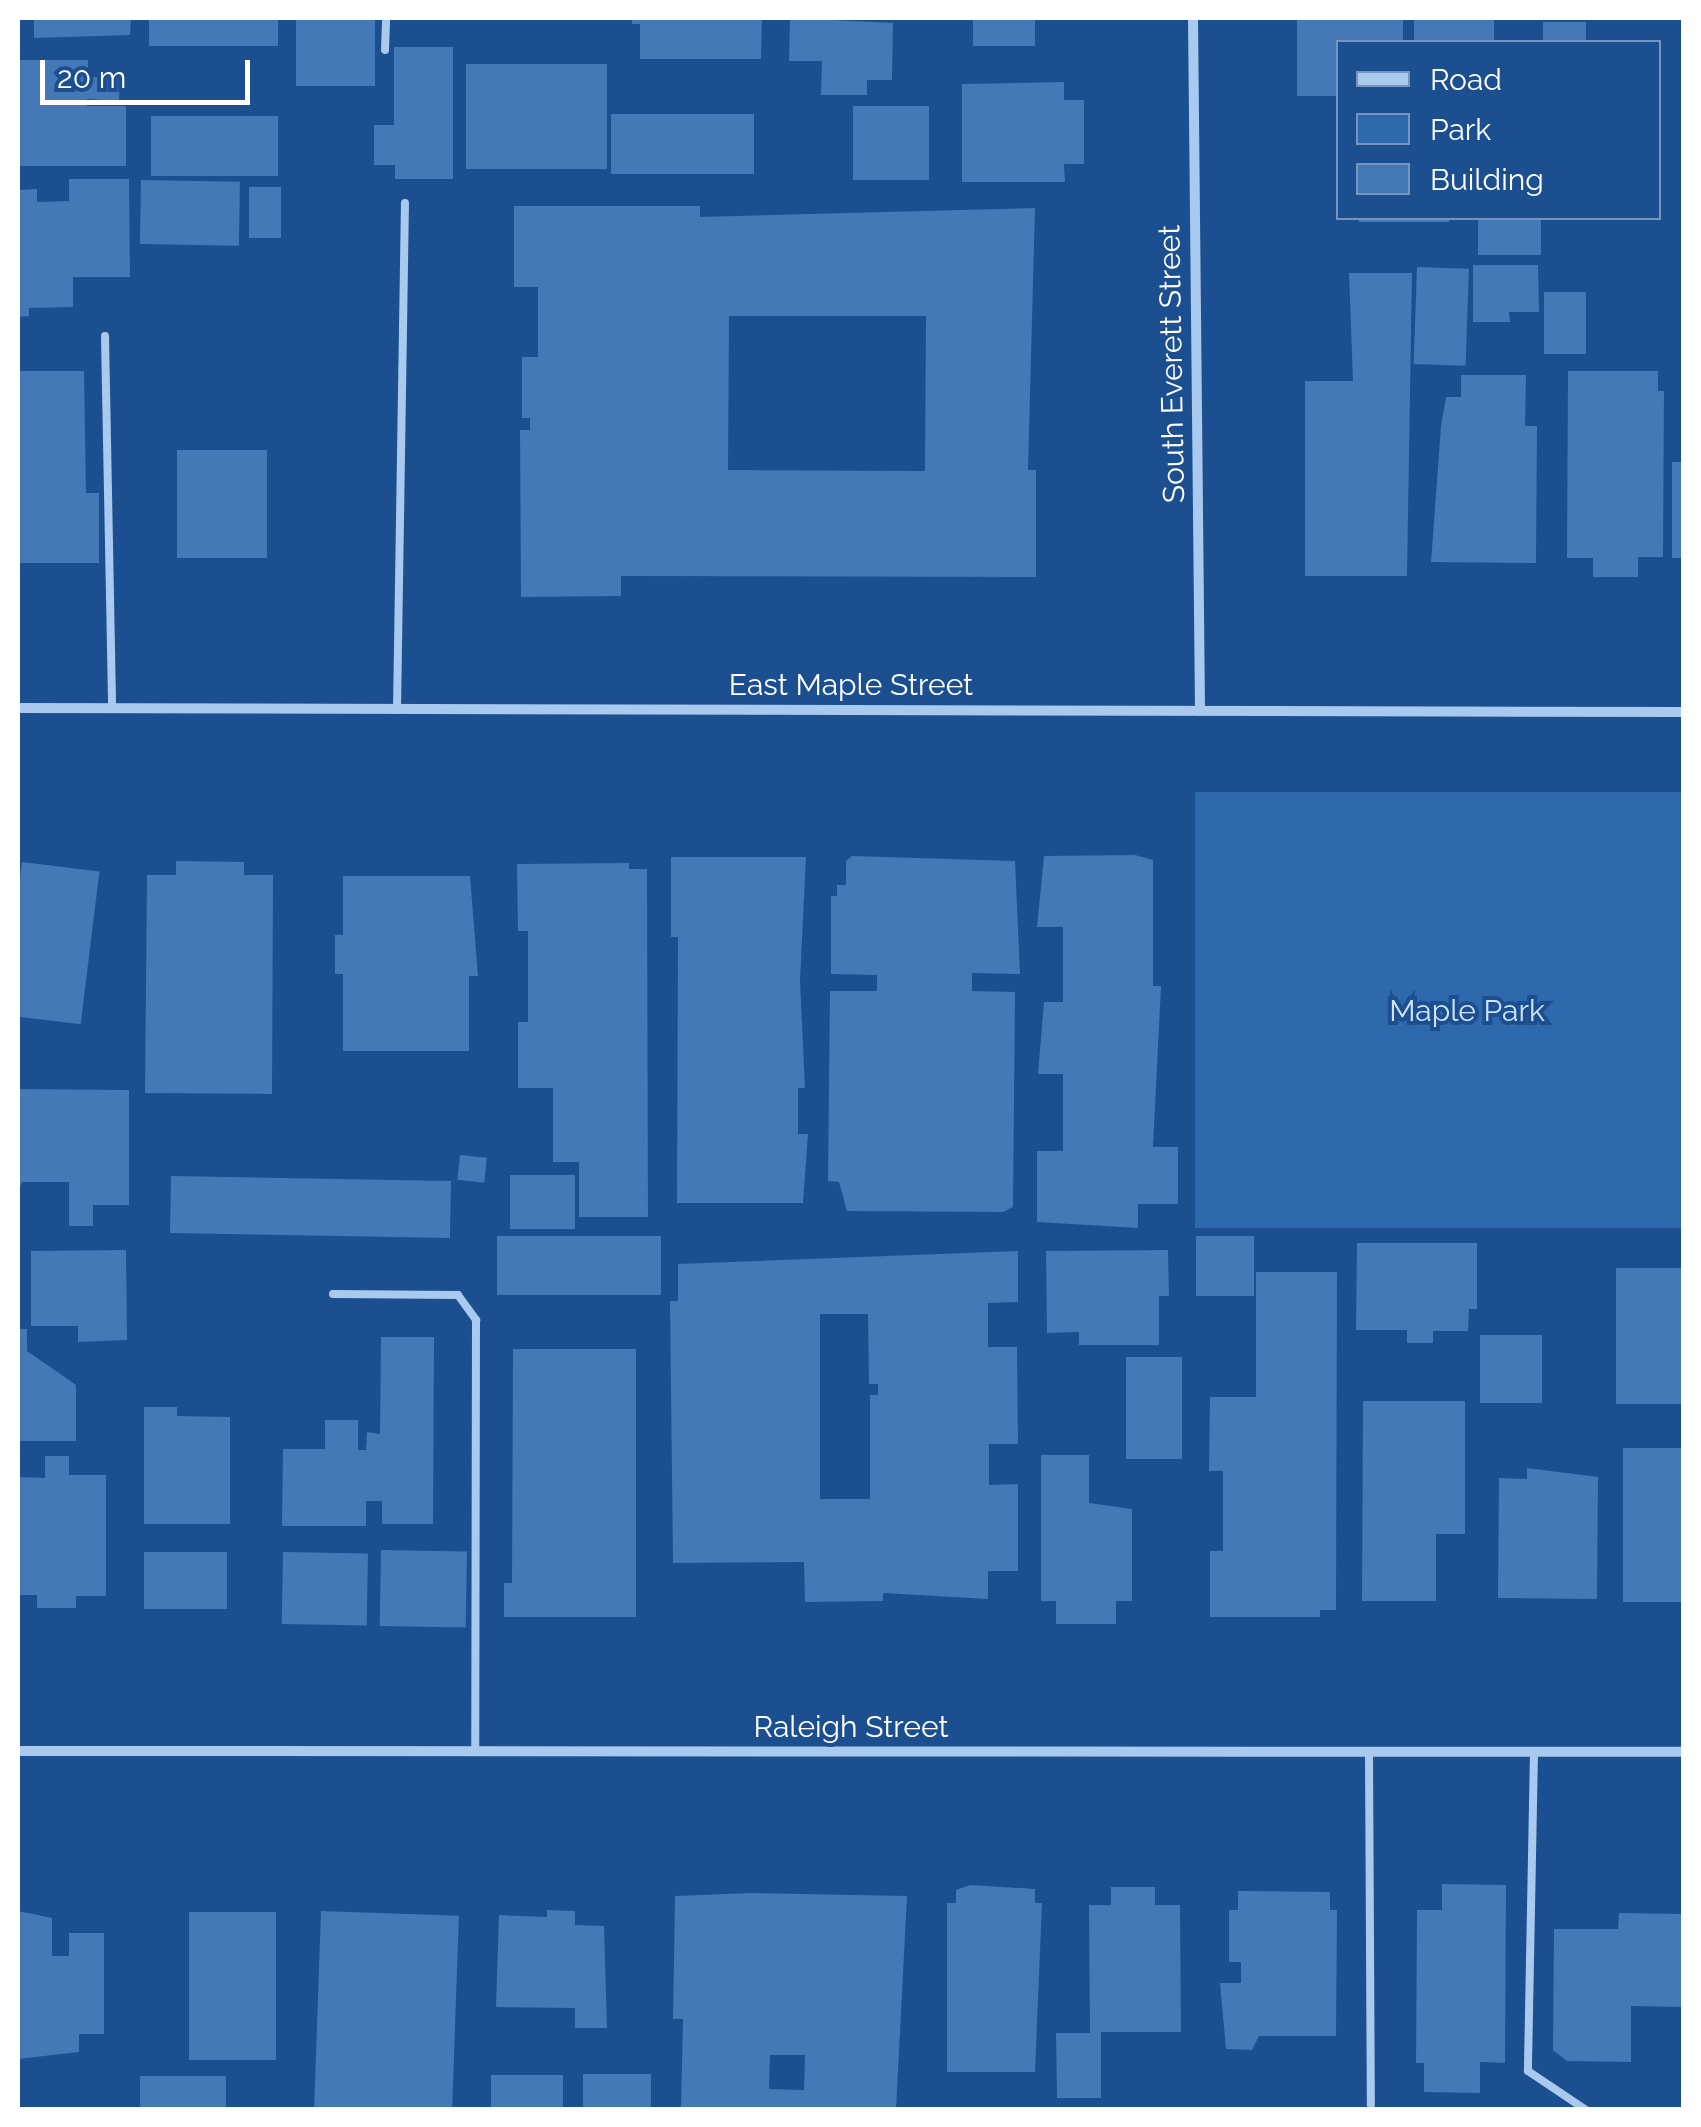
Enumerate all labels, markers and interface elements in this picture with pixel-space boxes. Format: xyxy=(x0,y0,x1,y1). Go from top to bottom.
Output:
scale bar xyxy=(45,40,255,102)
legend xyxy=(1336,40,1661,220)
text: 20 m xyxy=(57,60,126,95)
text: Road xyxy=(1430,62,1502,97)
text: Park xyxy=(1430,112,1491,147)
text: Building xyxy=(1430,162,1544,197)
street label: South Everett Street xyxy=(1152,225,1192,503)
street label: East Maple Street xyxy=(729,667,973,703)
park label: Maple Park xyxy=(1389,993,1545,1029)
street label: Raleigh Street xyxy=(754,1709,948,1745)

